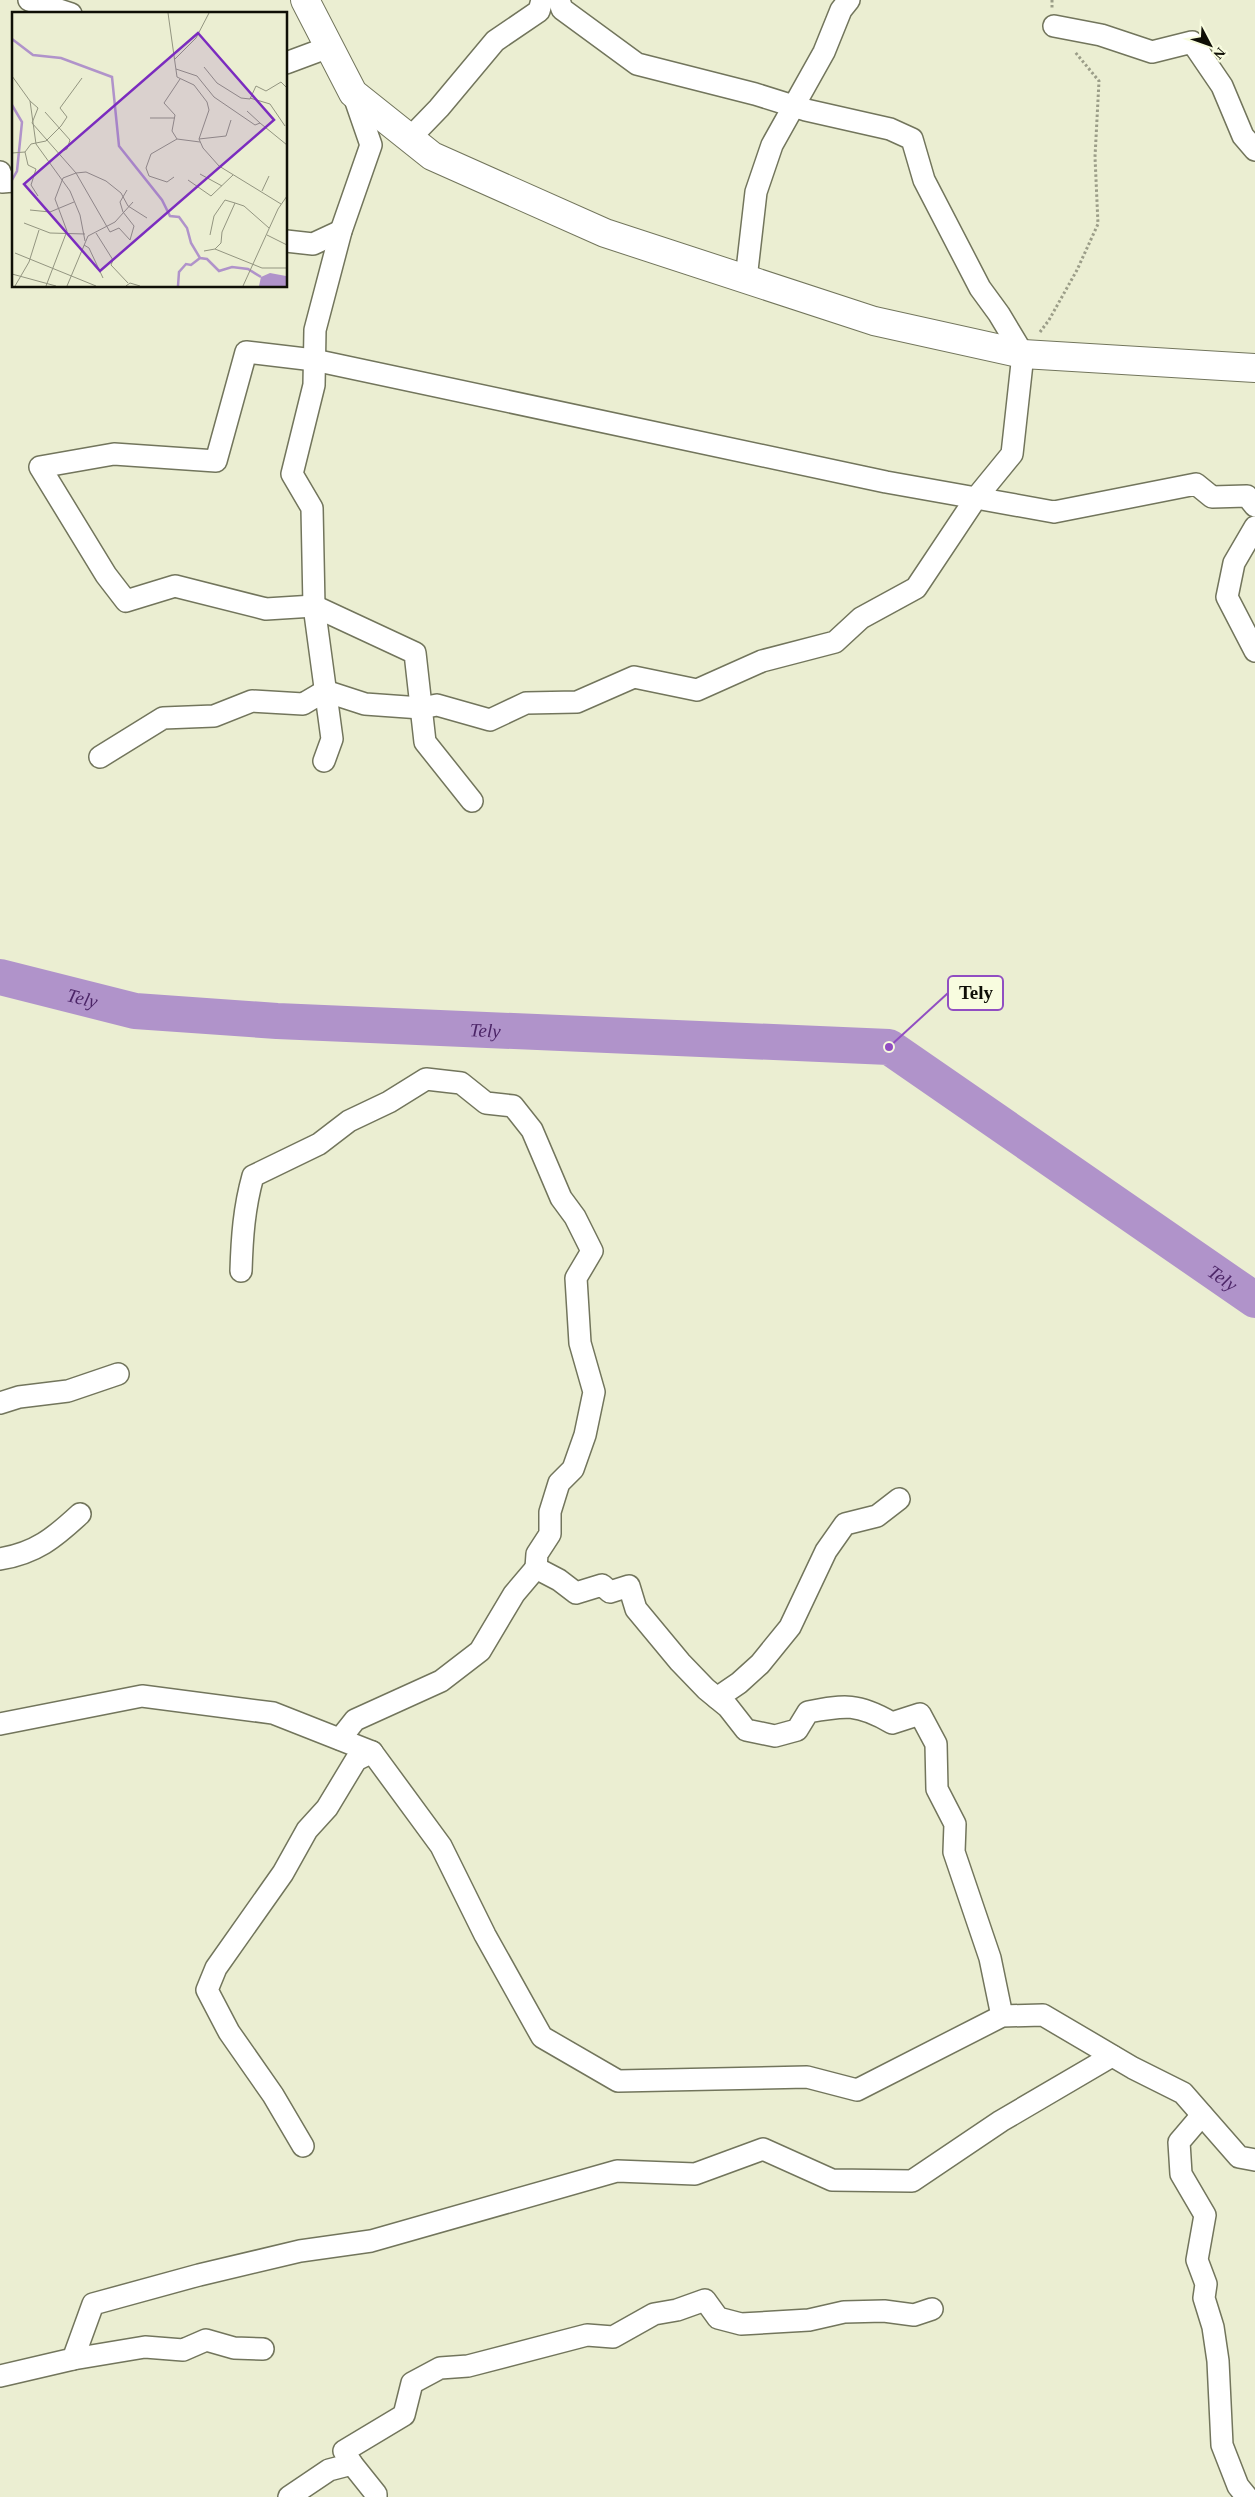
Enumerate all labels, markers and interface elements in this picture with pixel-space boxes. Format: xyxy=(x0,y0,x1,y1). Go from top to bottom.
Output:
inset map xyxy=(12,12,288,288)
north arrow xyxy=(1185,20,1235,70)
text: N xyxy=(1210,44,1228,62)
callout: Tely xyxy=(948,976,1003,1010)
text: Tely xyxy=(959,982,994,1003)
water label: Tely xyxy=(65,984,101,1012)
water label: Tely xyxy=(469,1019,502,1041)
water label: Tely xyxy=(1204,1260,1242,1296)

